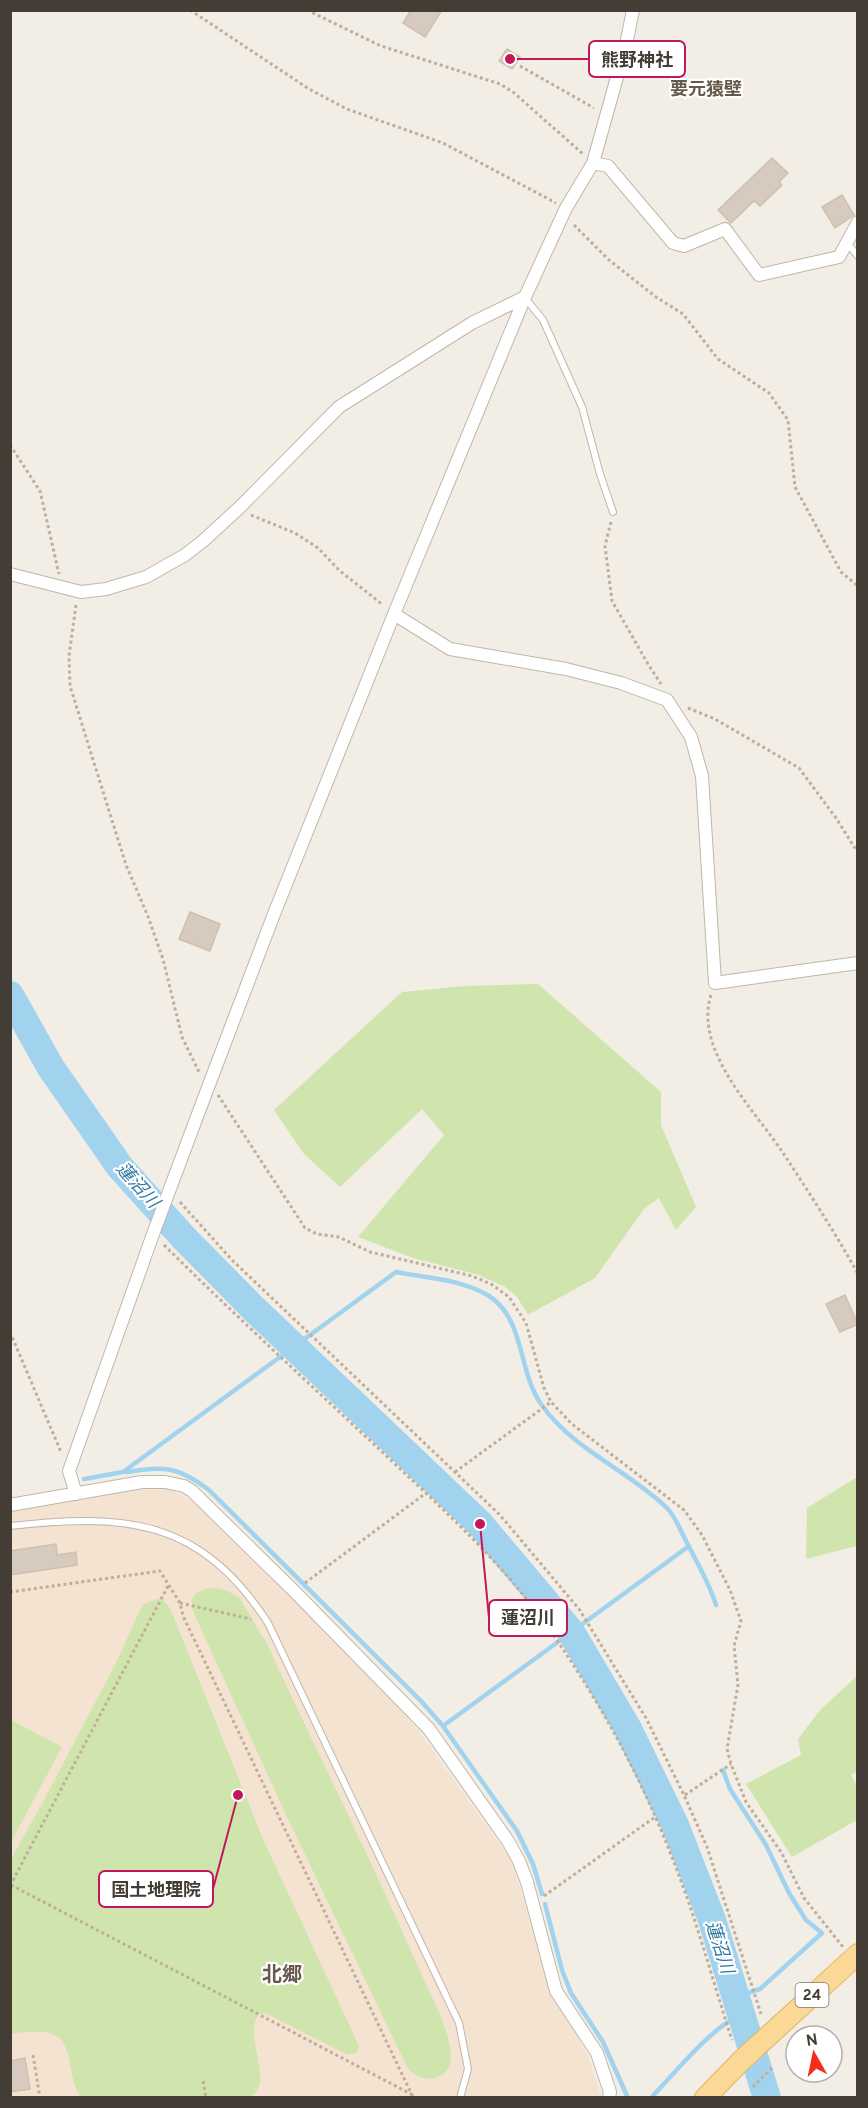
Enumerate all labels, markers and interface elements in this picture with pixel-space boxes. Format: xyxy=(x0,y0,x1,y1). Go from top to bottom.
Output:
callout: 熊野神社 xyxy=(589,41,685,77)
text: 熊野神社 xyxy=(601,50,673,73)
district label: 要元猿壁 xyxy=(670,79,742,102)
water label: 蓮沼川 xyxy=(110,1158,165,1215)
callout: 蓮沼川 xyxy=(489,1600,567,1636)
text: 蓮沼川 xyxy=(501,1608,555,1631)
callout: 国土地理院 xyxy=(99,1871,213,1907)
text: 国土地理院 xyxy=(111,1880,201,1903)
water label: 蓮沼川 xyxy=(699,1918,738,1979)
district label: 北郷 xyxy=(262,1963,302,1989)
road number: 24 xyxy=(796,1983,828,2007)
north arrow xyxy=(784,2024,844,2084)
text: N xyxy=(805,2030,819,2052)

